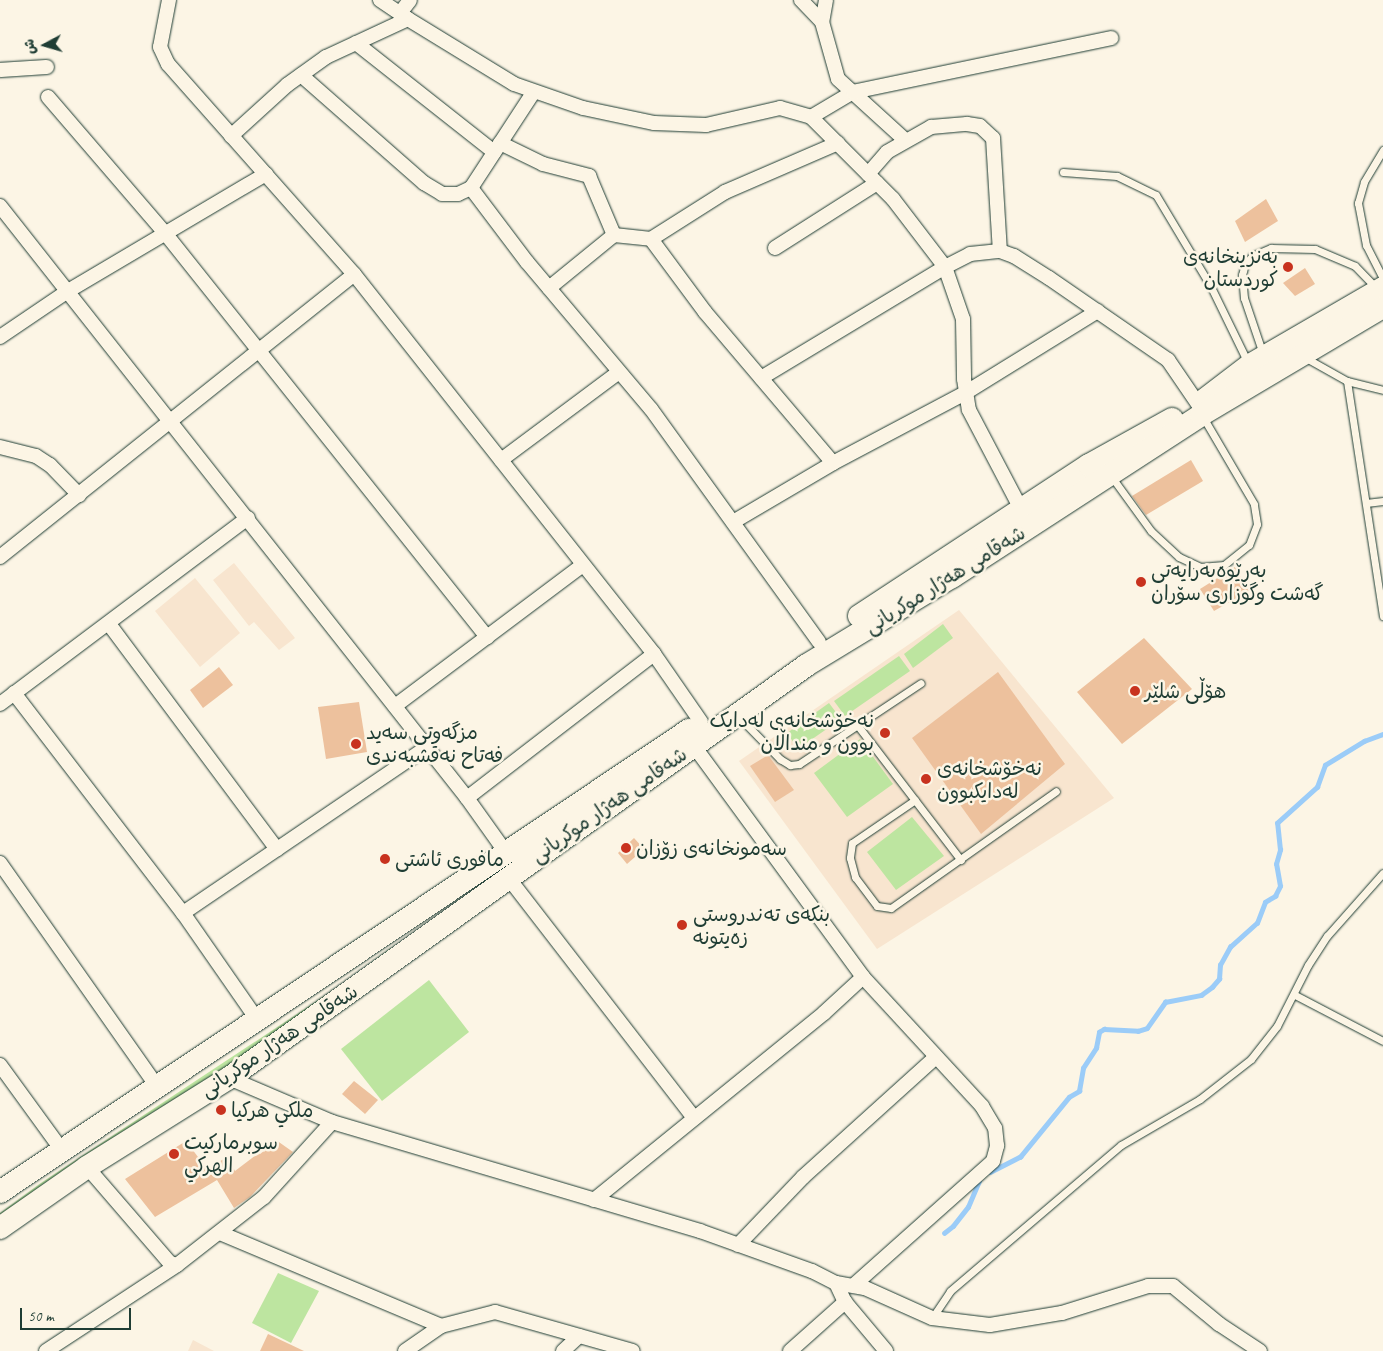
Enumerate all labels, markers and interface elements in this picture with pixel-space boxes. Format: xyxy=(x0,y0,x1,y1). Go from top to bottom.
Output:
north arrow xyxy=(20,20,70,70)
text: ش xyxy=(20,38,39,55)
place label: بەنزینخانەی كوردستان xyxy=(1183,244,1278,291)
marker: بەنزینخانەی كوردستان xyxy=(1282,261,1294,273)
street label: شەقامی ھەژار موکریانی xyxy=(860,521,1030,639)
place label: بەڕێوەبەرایەتی گەشت وگوزاری سۆران xyxy=(1151,558,1324,605)
marker: بەڕێوەبەرایەتی گەشت وگوزاری سۆران xyxy=(1135,576,1147,588)
place label: هۆڵی شلێر xyxy=(1145,679,1226,703)
marker: هۆڵی شلێر xyxy=(1129,685,1141,697)
place label: نەخۆشخانەی لەدایک بوون و منداڵان xyxy=(710,709,874,756)
place label: مزگەوتی سەید فەتاح نەقشبەندی xyxy=(366,720,503,767)
marker: نەخۆشخانەی لەدایک بوون و منداڵان xyxy=(878,726,892,740)
marker: مزگەوتی سەید فەتاح نەقشبەندی xyxy=(350,738,362,750)
street label: شەقامی ھەژار موکریانی xyxy=(526,742,692,868)
place label: نەخۆشخانەی لەدایکبوون xyxy=(937,756,1042,803)
marker: نەخۆشخانەی لەدایکبوون xyxy=(919,772,933,786)
place label: سەمونخانەی زۆزان xyxy=(636,836,787,860)
marker: سەمونخانەی زۆزان xyxy=(620,842,632,854)
place label: مافوری ئاشتی xyxy=(395,847,504,871)
marker: مافوری ئاشتی xyxy=(379,853,391,865)
place label: بنکەی تەندروستی زەیتونە xyxy=(693,902,830,949)
marker: بنکەی تەندروستی زەیتونە xyxy=(675,918,689,932)
street label: شەقامی ھەژار موکریانی xyxy=(196,979,362,1103)
place label: ملكي هركيا xyxy=(231,1098,313,1122)
marker: ملكي هركيا xyxy=(215,1104,227,1116)
place label: سوبرماركيت الهركي xyxy=(184,1130,278,1177)
marker: سوبرماركيت الهركي xyxy=(168,1148,180,1160)
scale bar xyxy=(22,1298,134,1330)
text: 50 m xyxy=(28,1307,54,1326)

